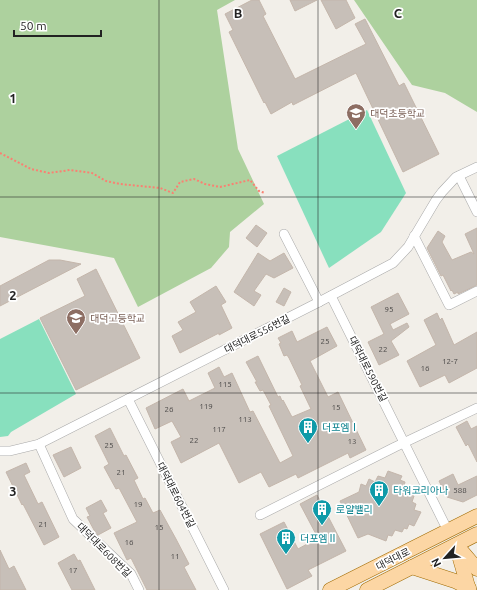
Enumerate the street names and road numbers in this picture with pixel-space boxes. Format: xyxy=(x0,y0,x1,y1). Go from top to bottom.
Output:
street label: 대덕대로556번길 xyxy=(222,313,292,355)
street label: 대덕대로590번길 xyxy=(347,334,389,404)
street label: 대덕대로604번길 xyxy=(155,460,197,530)
street label: 대덕대로608번길 xyxy=(75,521,133,579)
street label: 대덕대로 xyxy=(374,546,412,572)

